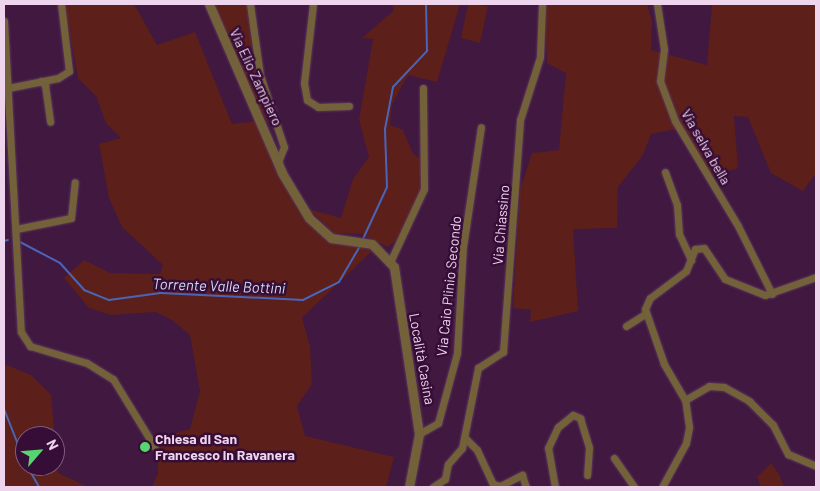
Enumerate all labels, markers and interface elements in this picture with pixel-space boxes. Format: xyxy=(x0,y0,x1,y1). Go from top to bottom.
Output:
street label: Via Elio Zampiero xyxy=(226,26,286,128)
street label: Via selva bella xyxy=(678,106,734,188)
street label: Via Chiassino xyxy=(489,184,513,266)
street label: Via Caio Plinio Secondo xyxy=(433,215,465,357)
water label: Torrente Valle Bottini xyxy=(152,275,286,297)
street label: Località Casina xyxy=(406,312,438,406)
north arrow xyxy=(15,426,65,476)
place label: Chiesa di San Francesco in Ravanera xyxy=(155,431,295,464)
text: N xyxy=(43,436,63,452)
marker: Chiesa di San Francesco in Ravanera xyxy=(139,441,151,453)

